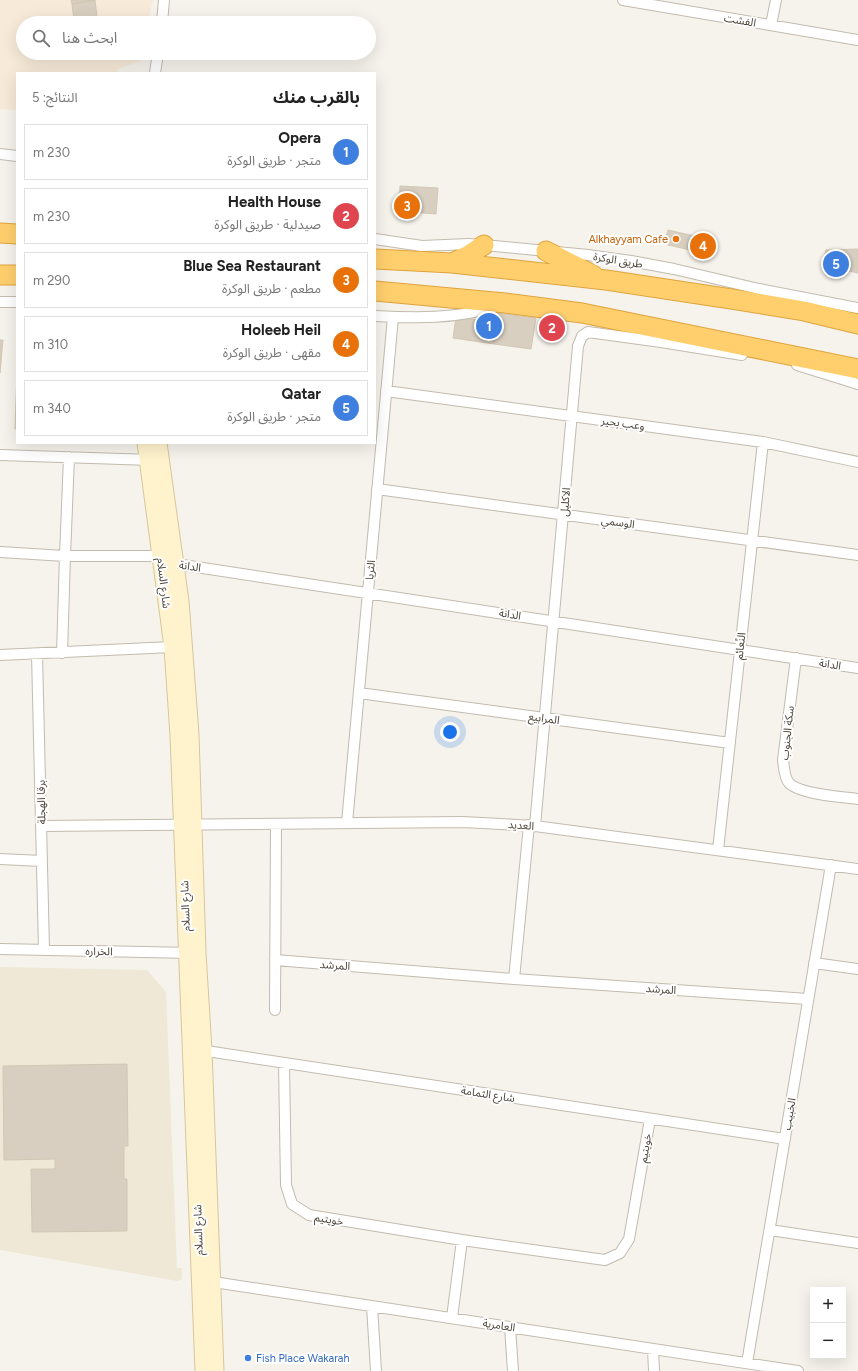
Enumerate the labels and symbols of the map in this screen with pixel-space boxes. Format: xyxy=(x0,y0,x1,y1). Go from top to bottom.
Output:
street label: الفشت xyxy=(723,11,757,30)
pin: 3 xyxy=(394,191,420,221)
pin: 4 xyxy=(690,231,716,261)
place label: Alkhayyam Cafe xyxy=(588,233,668,246)
marker: Alkhayyam Cafe xyxy=(671,234,681,244)
pin: 5 xyxy=(823,249,849,279)
street label: طريق الوكرة xyxy=(592,250,644,271)
pin: 1 xyxy=(476,311,502,341)
pin: 2 xyxy=(539,313,565,343)
street label: وعب بحير xyxy=(599,414,646,433)
street label: الاكليل xyxy=(558,487,573,517)
street label: الوسمي xyxy=(600,514,636,534)
street label: شارع السلام xyxy=(153,557,173,610)
street label: الدانة xyxy=(178,559,202,574)
street label: الثريا xyxy=(363,559,378,581)
street label: الدانة xyxy=(498,606,522,623)
street label: النًعائم xyxy=(732,632,750,661)
street label: الدانة xyxy=(818,656,842,673)
street label: سكة الجنوب xyxy=(778,705,797,761)
street label: المرابيع xyxy=(527,710,560,728)
your location xyxy=(440,722,460,742)
street label: برقا الهجلة xyxy=(35,780,48,824)
street label: العديد xyxy=(507,818,534,833)
street label: شارع السلام xyxy=(178,880,194,932)
street label: الخراره xyxy=(85,945,113,958)
street label: المرشد xyxy=(319,958,351,973)
street label: المرشد xyxy=(645,982,677,997)
street label: شارع الثمامة xyxy=(460,1084,516,1106)
street label: الخبيب xyxy=(780,1097,799,1131)
street label: خويتيم xyxy=(637,1132,657,1164)
street label: شارع السلام xyxy=(191,1204,207,1256)
street label: خويتيم xyxy=(313,1211,345,1230)
street label: العامرية xyxy=(482,1317,516,1335)
place label: Fish Place Wakarah xyxy=(256,1352,350,1365)
marker: Fish Place Wakarah xyxy=(243,1353,253,1363)

